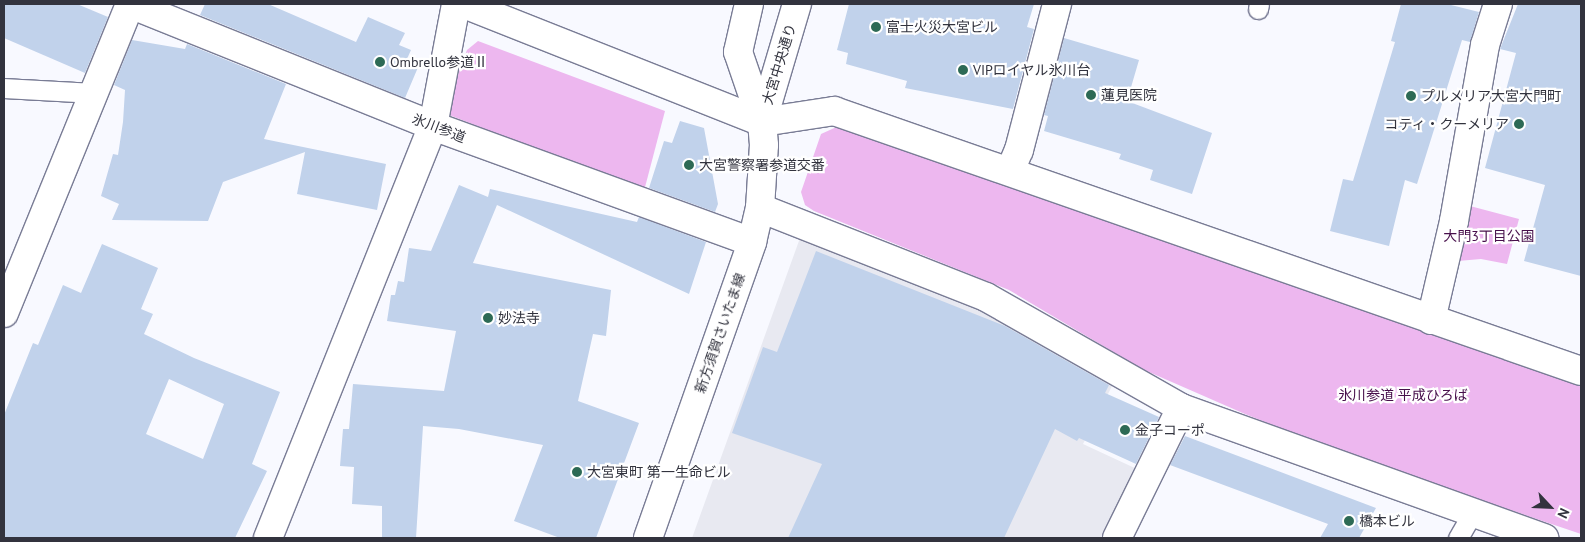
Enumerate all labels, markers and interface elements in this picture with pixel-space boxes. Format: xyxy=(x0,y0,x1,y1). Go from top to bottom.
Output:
place label: 富士火災大宮ビル xyxy=(886,19,998,35)
street label: 大宮中央通り xyxy=(759,21,799,107)
marker: 富士火災大宮ビル xyxy=(870,21,882,33)
place label: Ombrello参道Ⅱ xyxy=(390,54,488,70)
marker: Ombrello参道Ⅱ xyxy=(374,56,386,68)
place label: VIPロイヤル氷川台 xyxy=(973,62,1091,78)
marker: VIPロイヤル氷川台 xyxy=(957,64,969,76)
place label: 蓮見医院 xyxy=(1101,87,1157,103)
place label: プルメリア大宮大門町 xyxy=(1421,88,1561,104)
marker: 蓮見医院 xyxy=(1085,89,1097,101)
marker: プルメリア大宮大門町 xyxy=(1405,90,1417,102)
street label: 氷川参道 xyxy=(410,110,468,146)
place label: コティ・クーメリア xyxy=(1383,116,1509,132)
marker: コティ・クーメリア xyxy=(1513,118,1525,130)
place label: 大宮警察署参道交番 xyxy=(699,157,825,173)
marker: 大宮警察署参道交番 xyxy=(683,159,695,171)
park label: 大門3丁目公園 xyxy=(1443,228,1535,244)
street label: 新方須賀さいたま線 xyxy=(692,271,748,395)
place label: 妙法寺 xyxy=(498,310,540,326)
marker: 妙法寺 xyxy=(482,312,494,324)
park label: 氷川参道 平成ひろば xyxy=(1338,387,1468,403)
place label: 金子コーポ xyxy=(1135,422,1205,438)
marker: 金子コーポ xyxy=(1119,424,1131,436)
place label: 大宮東町 第一生命ビル xyxy=(587,464,731,480)
marker: 大宮東町 第一生命ビル xyxy=(571,466,583,478)
north arrow xyxy=(1525,482,1575,532)
text: N xyxy=(1553,505,1574,521)
place label: 橋本ビル xyxy=(1359,513,1415,529)
marker: 橋本ビル xyxy=(1343,515,1355,527)

